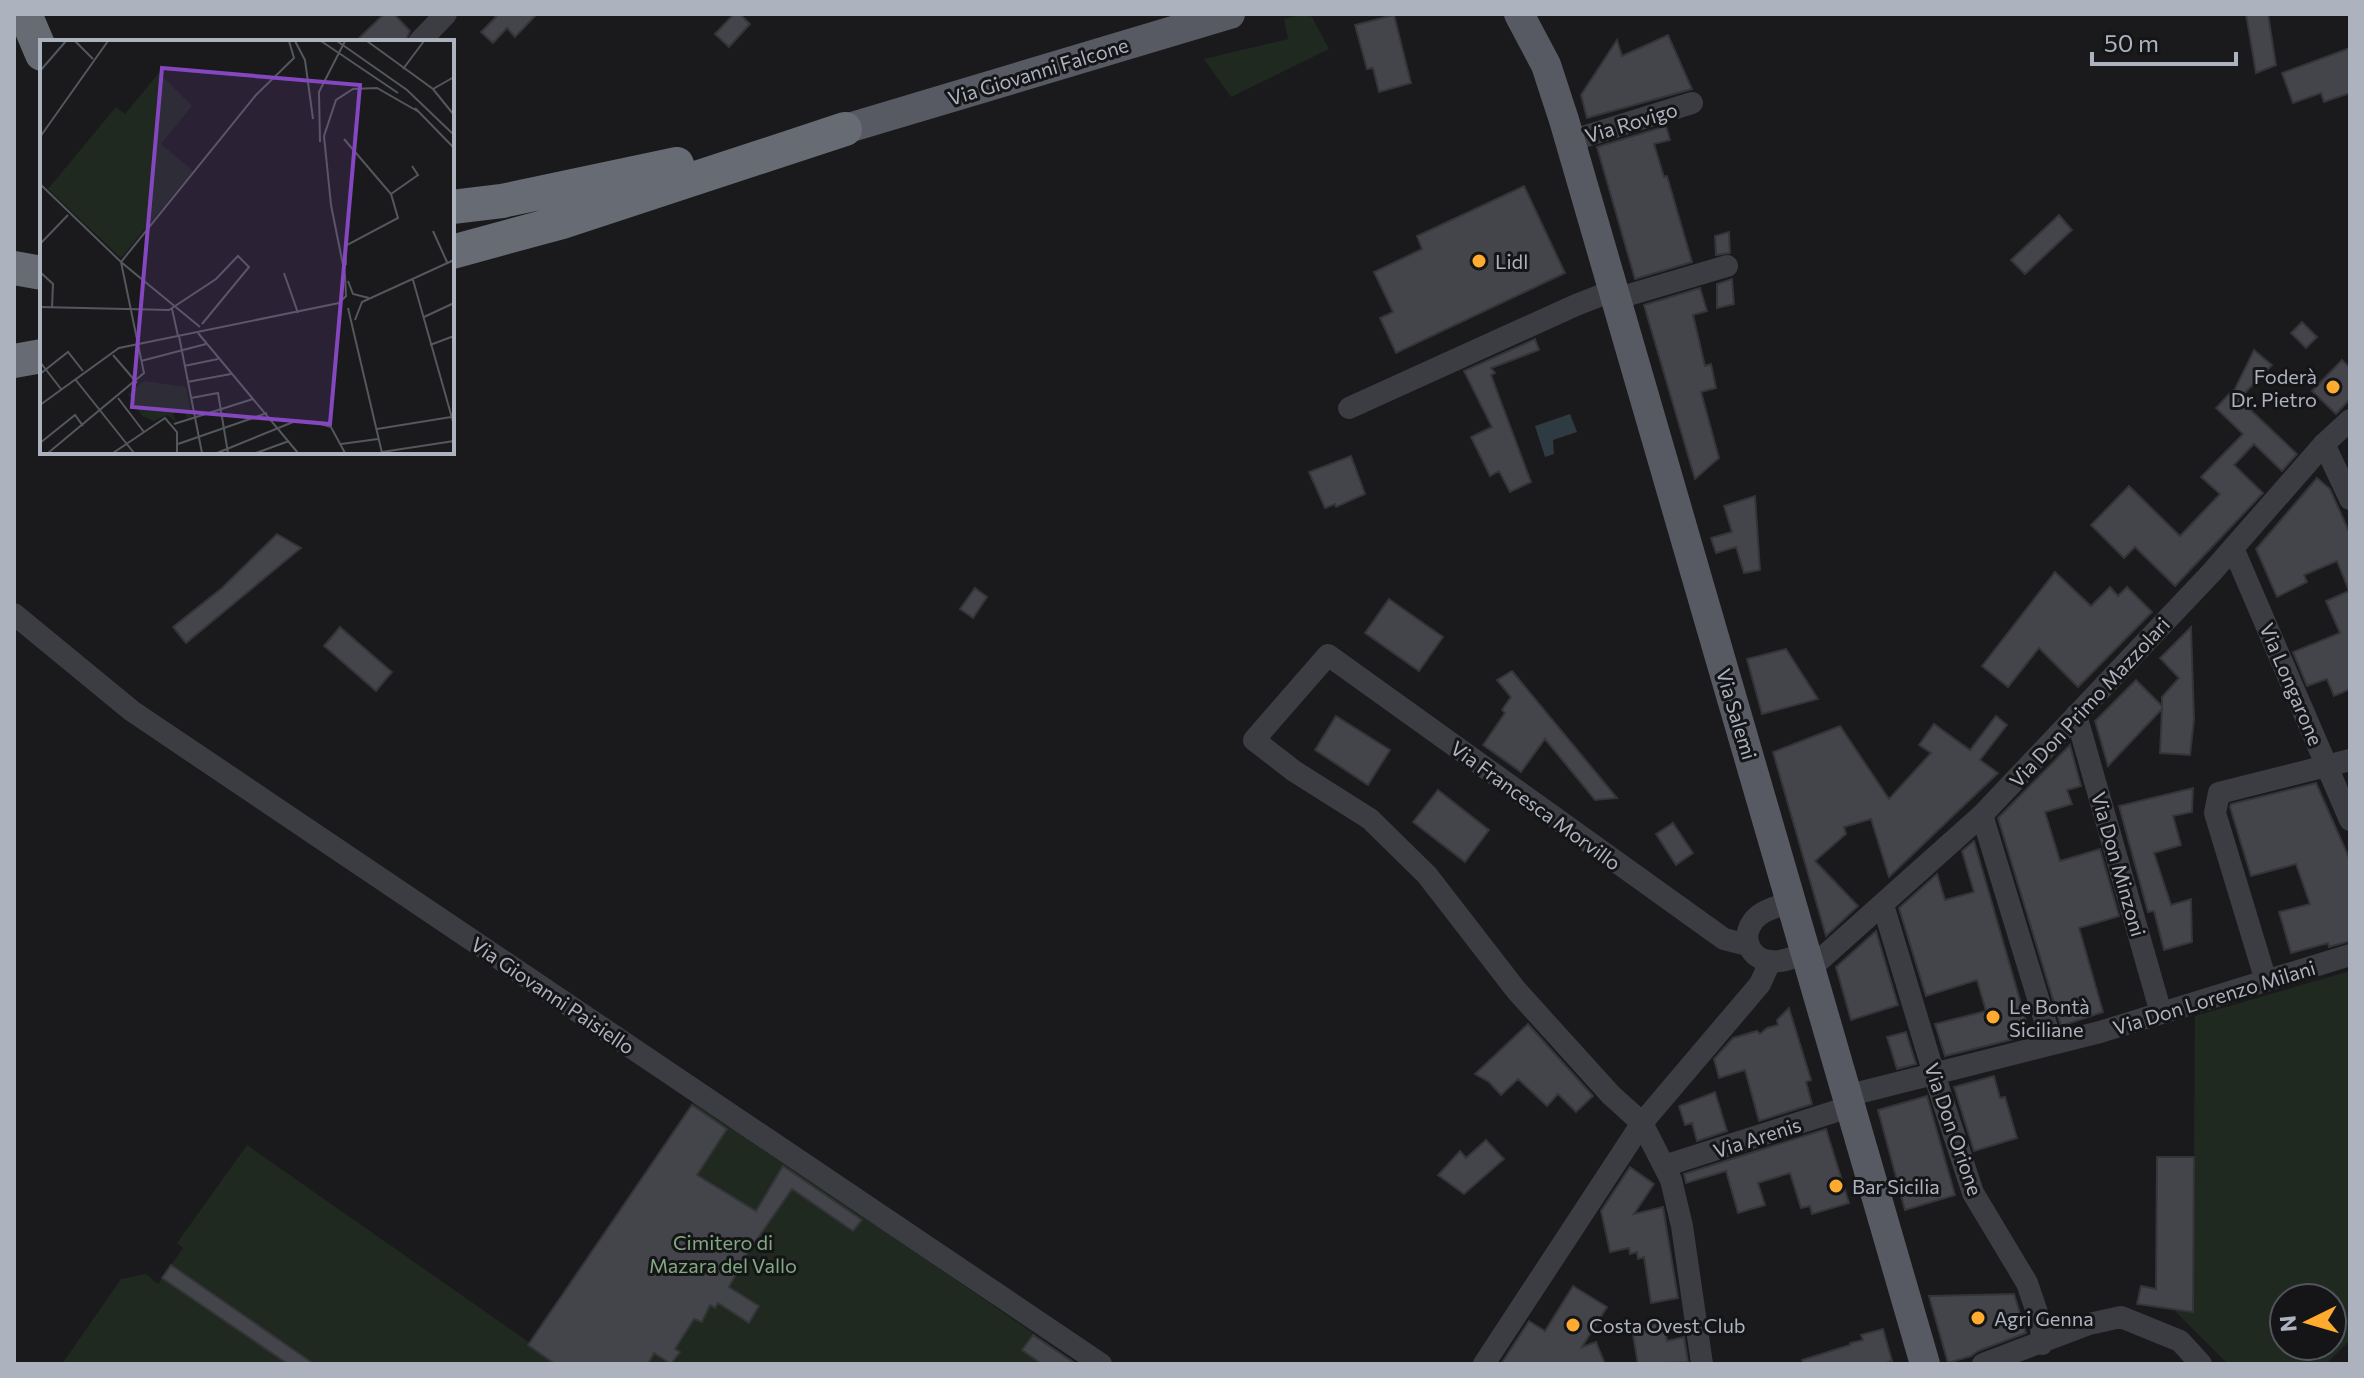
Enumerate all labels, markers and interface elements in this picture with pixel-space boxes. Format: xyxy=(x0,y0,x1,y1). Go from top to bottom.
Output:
scale bar xyxy=(2092,16,2236,66)
text: 50 m xyxy=(2104,28,2159,57)
street label: Via Giovanni Falcone xyxy=(945,32,1131,110)
inset map xyxy=(40,40,454,454)
street label: Via Rovigo xyxy=(1582,97,1680,147)
place label: Lidl xyxy=(1495,249,1528,273)
marker: Lidl xyxy=(1470,252,1488,270)
place label: Foderà Dr. Pietro xyxy=(2231,364,2317,411)
marker: Foderà Dr. Pietro xyxy=(2324,378,2342,396)
street label: Via Don Primo Mazzolari xyxy=(2004,612,2174,792)
street label: Via Longarone xyxy=(2255,619,2329,749)
street label: Via Salemi xyxy=(1712,666,1762,762)
street label: Via Francesca Morvillo xyxy=(1446,735,1626,875)
street label: Via Don Minzoni xyxy=(2087,789,2151,939)
street label: Via Giovanni Paisiello xyxy=(467,931,639,1059)
street label: Via Don Lorenzo Milani xyxy=(2110,955,2318,1039)
place label: Le Bontà Siciliane xyxy=(2009,994,2090,1041)
marker: Le Bontà Siciliane xyxy=(1984,1008,2002,1026)
street label: Via Don Orione xyxy=(1920,1060,1988,1198)
street label: Via Arenis xyxy=(1710,1112,1804,1162)
place label: Bar Sicilia xyxy=(1852,1174,1940,1198)
marker: Bar Sicilia xyxy=(1827,1177,1845,1195)
park label: Cimitero di Mazara del Vallo xyxy=(649,1230,797,1277)
north arrow xyxy=(2268,1282,2348,1362)
place label: Agri Genna xyxy=(1994,1306,2094,1330)
marker: Agri Genna xyxy=(1969,1309,1987,1327)
place label: Costa Ovest Club xyxy=(1589,1313,1746,1337)
text: N xyxy=(2273,1314,2302,1333)
marker: Costa Ovest Club xyxy=(1564,1316,1582,1334)

